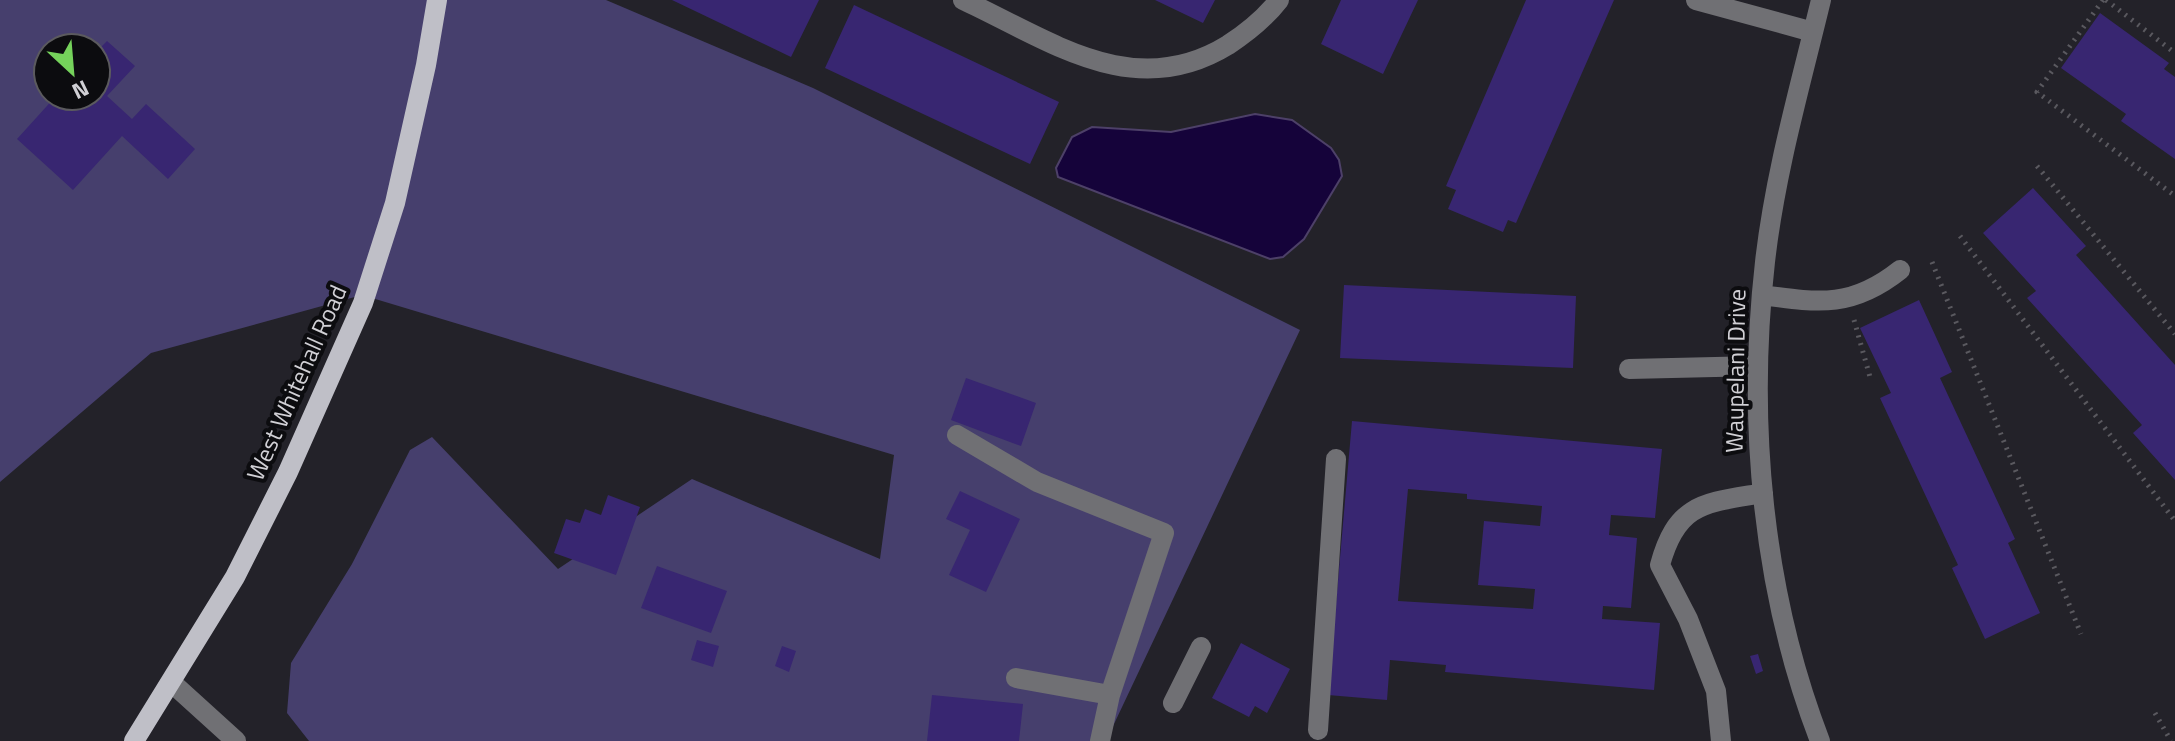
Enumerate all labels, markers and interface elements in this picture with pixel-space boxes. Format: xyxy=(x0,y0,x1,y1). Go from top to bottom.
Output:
north arrow xyxy=(32,32,112,112)
text: N xyxy=(66,71,95,109)
street label: West Whitehall Road xyxy=(237,279,355,486)
street label: Waupelani Drive xyxy=(1716,289,1754,453)

